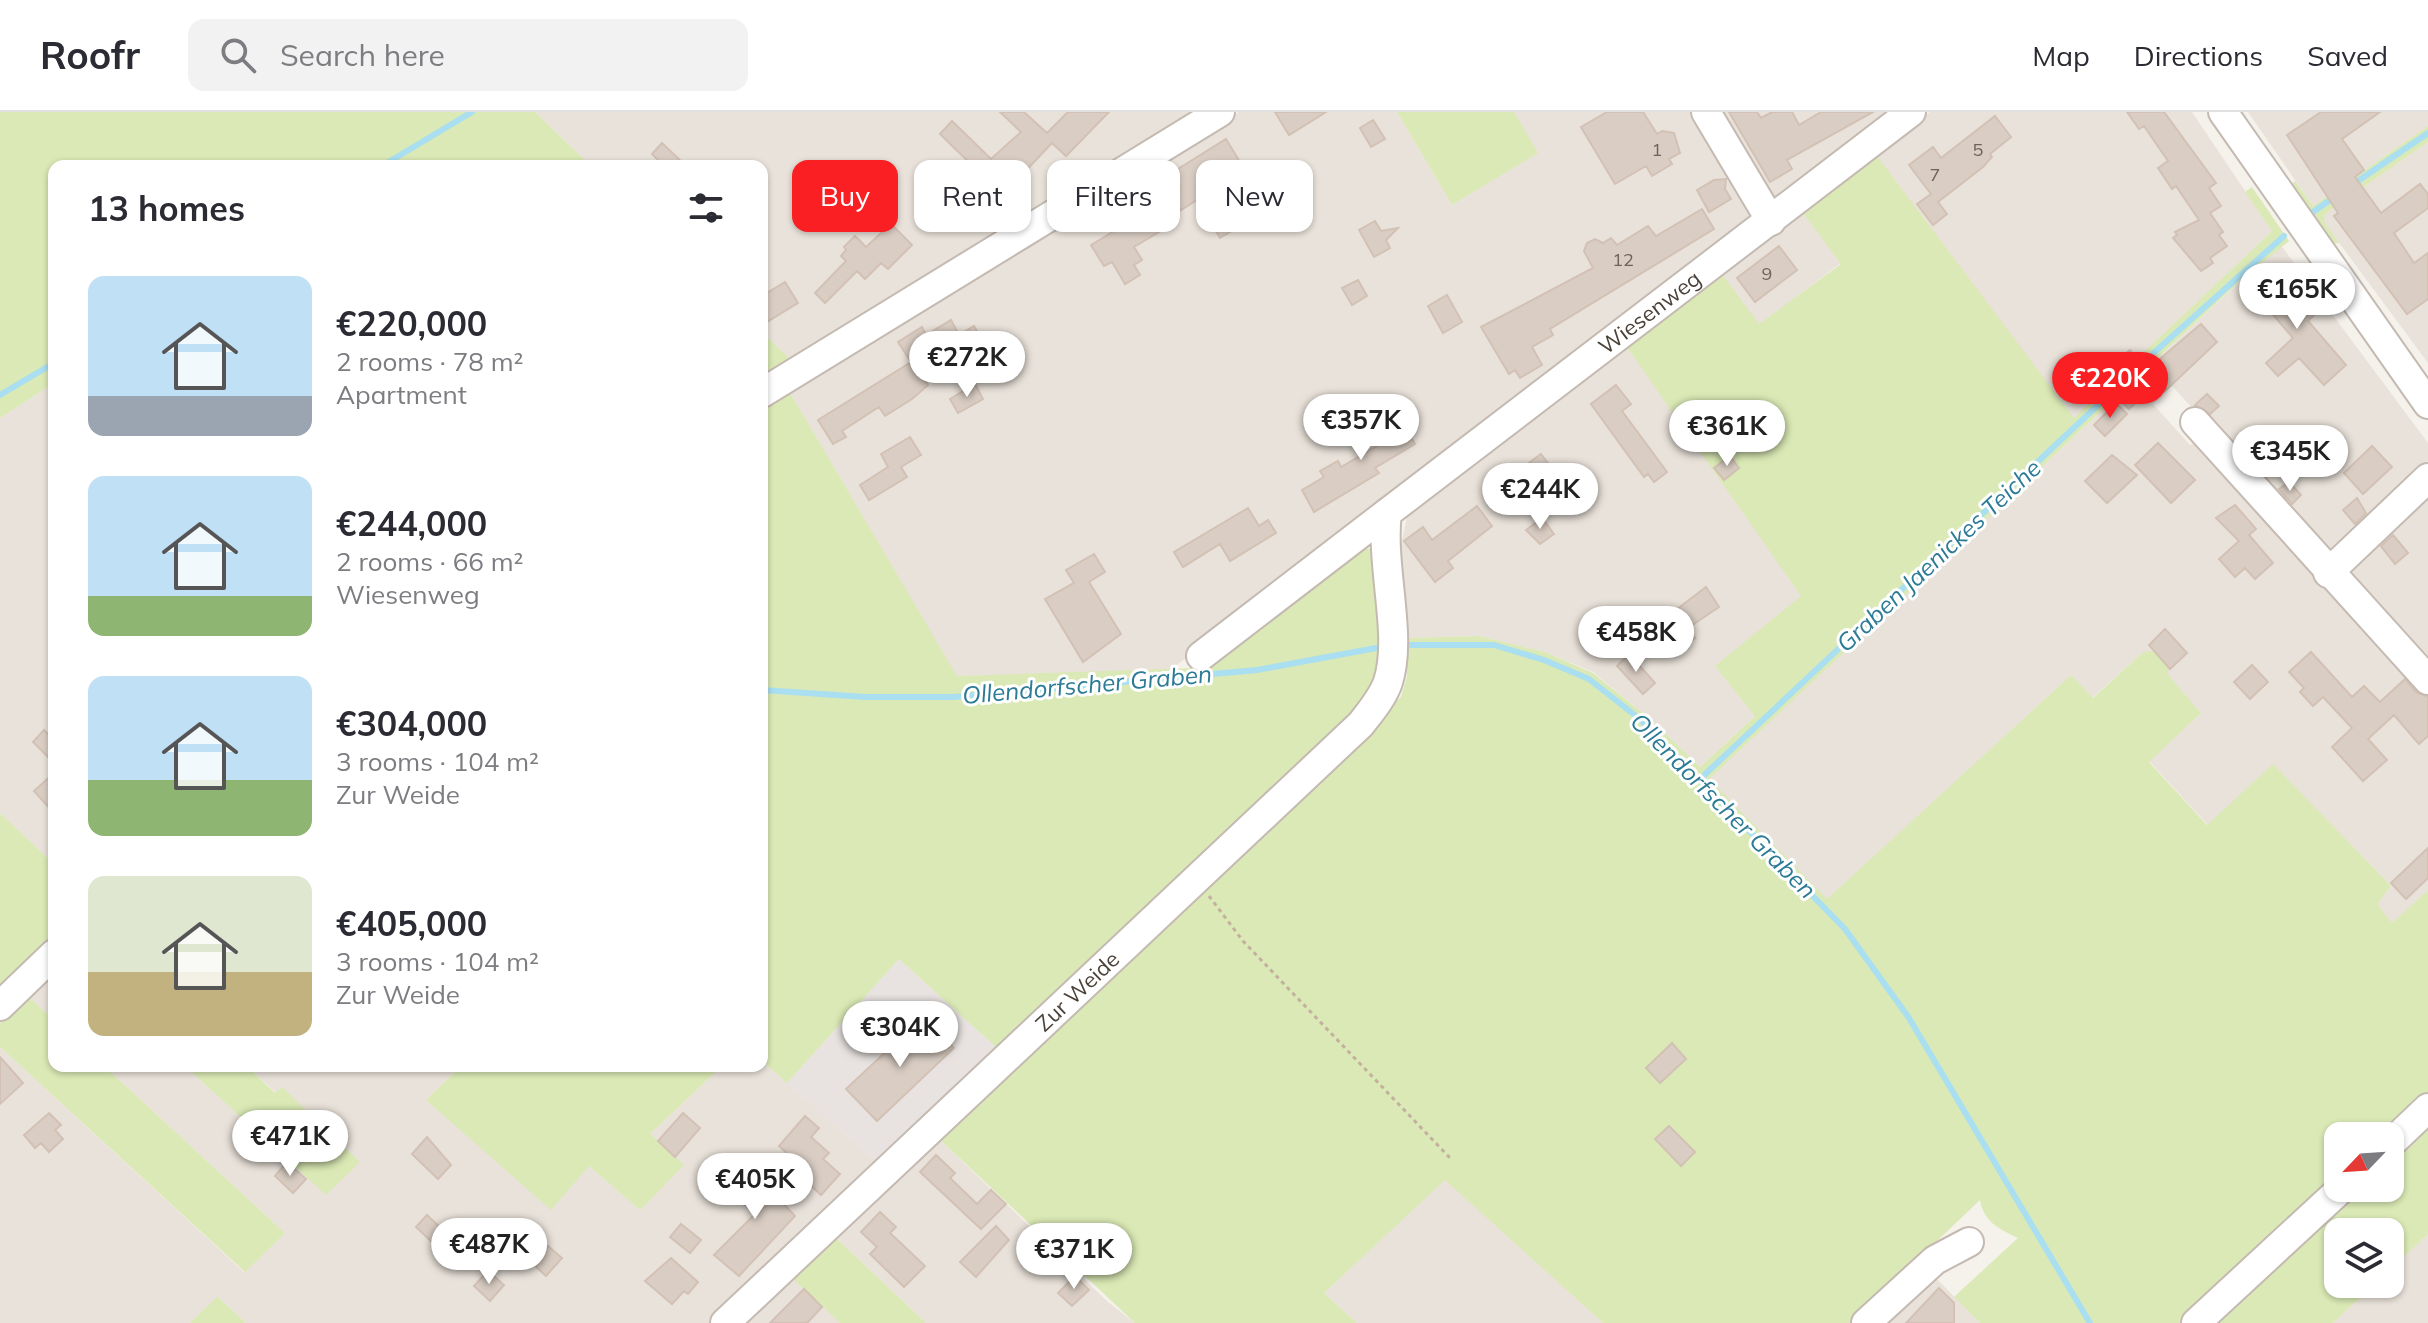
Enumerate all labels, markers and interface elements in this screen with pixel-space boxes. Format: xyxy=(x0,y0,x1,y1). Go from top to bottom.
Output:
search box xyxy=(188,19,748,91)
text: Roofr xyxy=(40,31,140,79)
icon: search xyxy=(216,33,260,77)
text: Search here xyxy=(280,36,445,74)
text: Map xyxy=(2032,38,2090,73)
text: Directions xyxy=(2134,38,2263,73)
text: Saved xyxy=(2307,38,2388,73)
house number: 1 xyxy=(1652,138,1662,161)
house number: 5 xyxy=(1973,138,1984,161)
chip: Buy xyxy=(792,160,898,232)
chip: Rent xyxy=(914,160,1031,232)
chip: Filters xyxy=(1047,160,1180,232)
chip: New xyxy=(1196,160,1313,232)
house number: 7 xyxy=(1930,163,1940,186)
icon: filters xyxy=(684,186,728,230)
text: 13 homes xyxy=(88,187,245,230)
house number: 12 xyxy=(1612,248,1634,271)
house number: 9 xyxy=(1762,262,1772,285)
pin: €165K xyxy=(2241,263,2353,331)
street label: Wiesenweg xyxy=(1593,264,1706,360)
text: €165K xyxy=(2257,272,2337,305)
text: €220,000 xyxy=(336,302,487,345)
icon: home xyxy=(152,308,248,404)
pin: €272K xyxy=(911,331,1023,399)
text: €272K xyxy=(927,340,1007,373)
text: 2 rooms · 78 m² xyxy=(336,345,523,378)
pin: €220K xyxy=(2054,352,2166,420)
text: €220K xyxy=(2070,361,2150,394)
text: Apartment xyxy=(336,378,467,411)
pin: €357K xyxy=(1305,394,1417,462)
pin: €361K xyxy=(1671,400,1783,468)
text: €357K xyxy=(1321,403,1401,436)
text: €361K xyxy=(1687,409,1767,442)
pin: €345K xyxy=(2234,425,2346,493)
text: €345K xyxy=(2250,434,2330,467)
water label: Graben Jaenickes Teiche xyxy=(1830,453,2047,658)
pin: €244K xyxy=(1484,463,1596,531)
text: €244K xyxy=(1500,472,1580,505)
text: €244,000 xyxy=(336,502,487,545)
icon: home xyxy=(152,508,248,604)
text: 2 rooms · 66 m² xyxy=(336,545,523,578)
text: Wiesenweg xyxy=(336,578,480,611)
pin: €458K xyxy=(1580,606,1692,674)
text: €458K xyxy=(1596,615,1676,648)
water label: Ollendorfscher Graben xyxy=(961,658,1213,710)
text: €304,000 xyxy=(336,702,487,745)
water label: Ollendorfscher Graben xyxy=(1625,706,1823,904)
icon: home xyxy=(152,708,248,804)
text: 3 rooms · 104 m² xyxy=(336,745,539,778)
text: Zur Weide xyxy=(336,778,460,811)
text: €405,000 xyxy=(336,902,487,945)
icon: home xyxy=(152,908,248,1004)
text: 3 rooms · 104 m² xyxy=(336,945,539,978)
street label: Zur Weide xyxy=(1030,945,1125,1037)
text: Zur Weide xyxy=(336,978,460,1011)
pin: €304K xyxy=(844,1001,956,1069)
text: €304K xyxy=(860,1010,940,1043)
pin: €471K xyxy=(234,1110,346,1178)
text: €471K xyxy=(250,1119,330,1152)
north arrow xyxy=(2324,1122,2404,1202)
map controls xyxy=(2324,1122,2404,1298)
pin: €405K xyxy=(699,1153,811,1221)
text: €405K xyxy=(715,1162,795,1195)
pin: €487K xyxy=(433,1218,545,1286)
button: layers xyxy=(2324,1218,2404,1298)
pin: €371K xyxy=(1018,1223,1130,1291)
text: €487K xyxy=(449,1227,529,1260)
text: €371K xyxy=(1034,1232,1114,1265)

